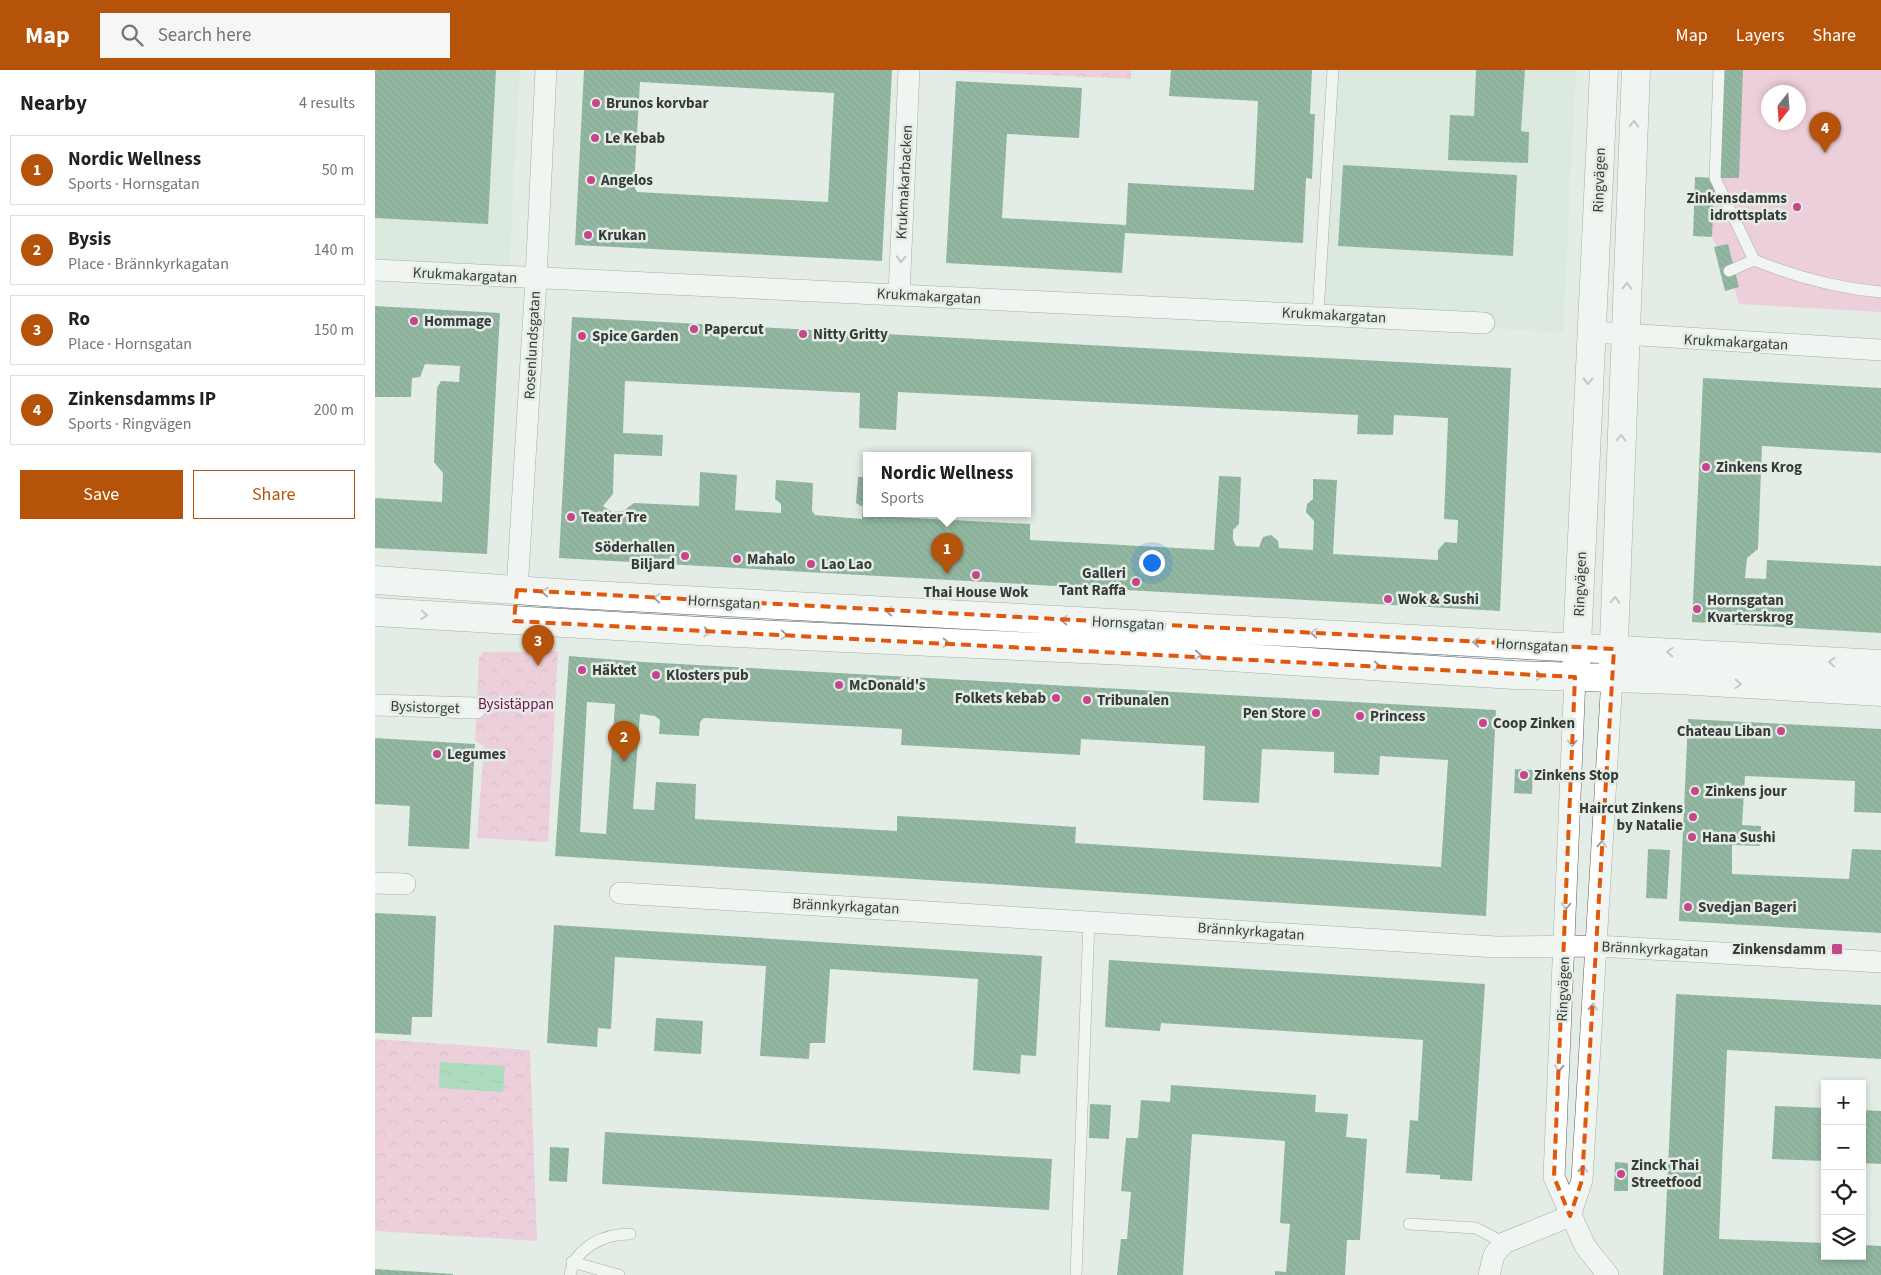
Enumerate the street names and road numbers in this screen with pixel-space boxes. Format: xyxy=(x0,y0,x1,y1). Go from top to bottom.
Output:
street label: Krukmakarbacken xyxy=(891,124,918,240)
street label: Ringvägen xyxy=(1588,147,1611,213)
street label: Krukmakargatan xyxy=(412,262,518,289)
street label: Krukmakargatan xyxy=(876,283,982,310)
street label: Rosenlundsgatan xyxy=(519,290,546,400)
street label: Krukmakargatan xyxy=(1281,302,1387,329)
street label: Krukmakargatan xyxy=(1683,329,1789,356)
street label: Ringvägen xyxy=(1569,551,1592,617)
street label: Hornsgatan xyxy=(687,590,761,615)
street label: Hornsgatan xyxy=(1091,611,1165,636)
street label: Hornsgatan xyxy=(1495,633,1569,658)
street label: Bysistorget xyxy=(390,696,460,719)
street label: Brännkyrkagatan xyxy=(792,893,900,920)
street label: Brännkyrkagatan xyxy=(1197,917,1305,946)
street label: Brännkyrkagatan xyxy=(1601,936,1709,963)
street label: Ringvägen xyxy=(1552,956,1575,1022)

